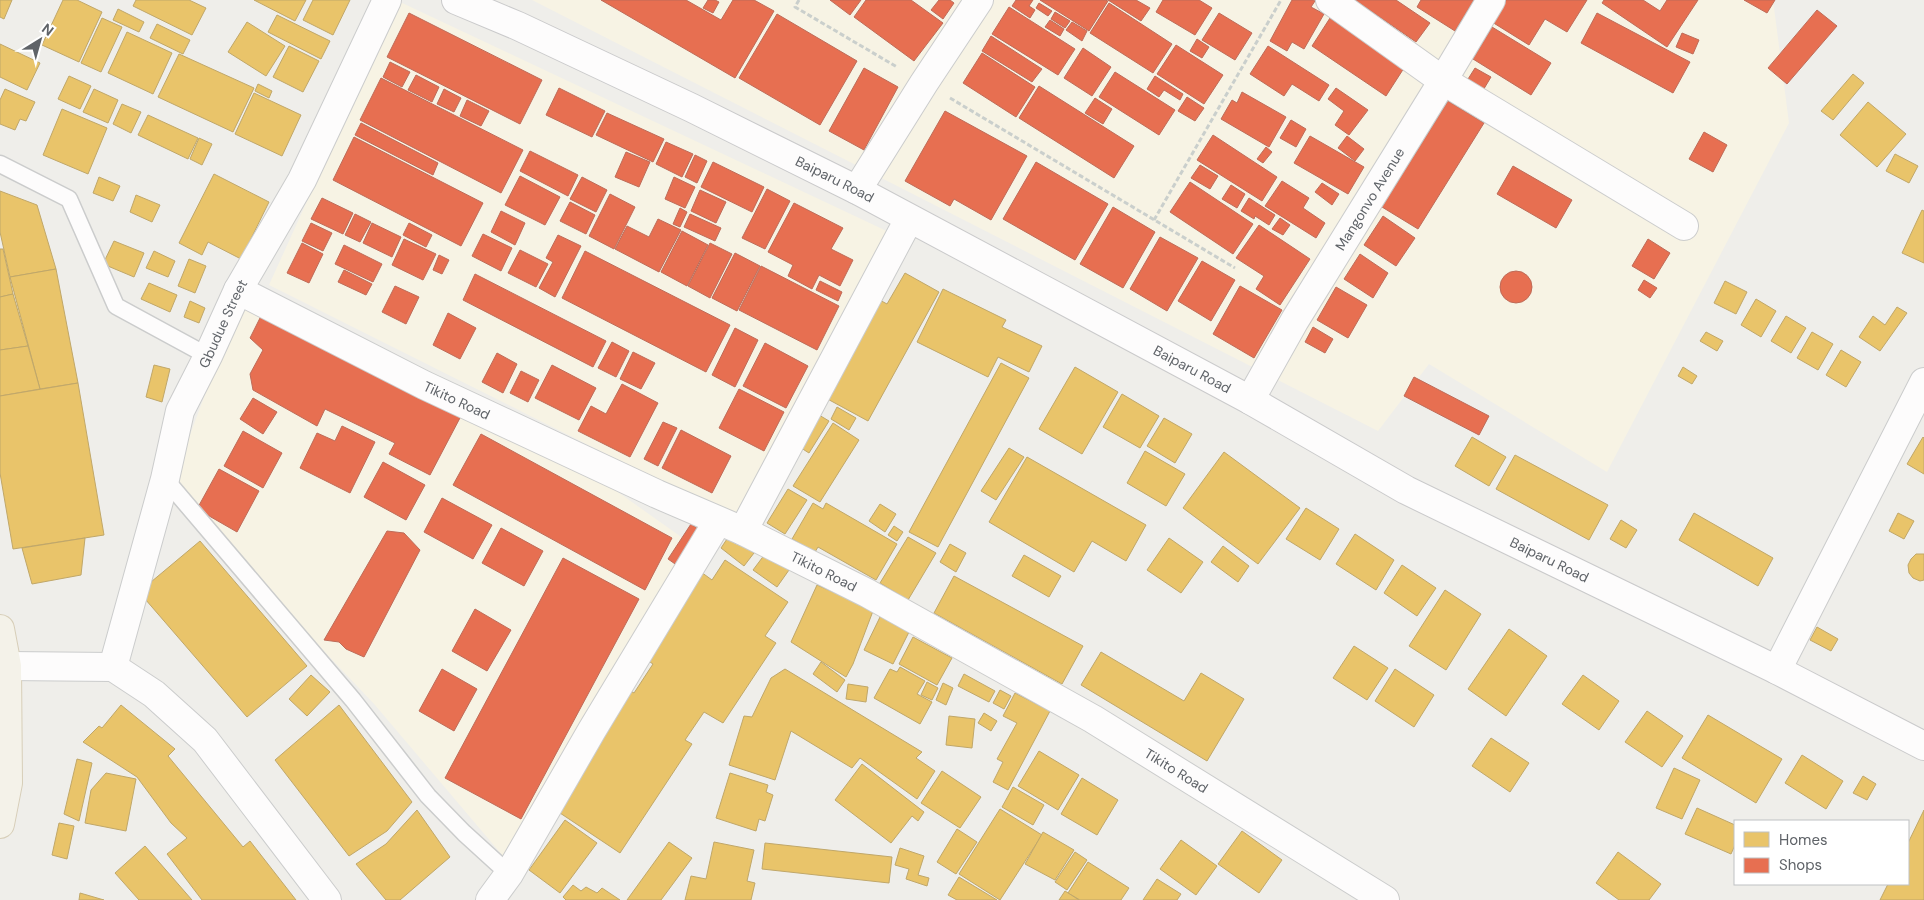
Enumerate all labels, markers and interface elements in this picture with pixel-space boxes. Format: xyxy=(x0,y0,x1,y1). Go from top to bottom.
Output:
north arrow xyxy=(15,15,65,65)
text: N xyxy=(38,19,57,40)
street label: Mangonvo Avenue xyxy=(1331,144,1408,254)
street label: Baiparu Road xyxy=(793,152,877,206)
street label: Gbudue Street xyxy=(194,276,251,371)
street label: Baiparu Road xyxy=(1150,341,1234,397)
street label: Tikito Road xyxy=(420,377,493,424)
street label: Baiparu Road xyxy=(1507,533,1592,586)
street label: Tikito Road xyxy=(788,547,860,595)
street label: Tikito Road xyxy=(1141,744,1211,797)
legend xyxy=(1734,820,1909,885)
text: Homes xyxy=(1779,830,1828,850)
text: Shops xyxy=(1779,855,1822,875)

